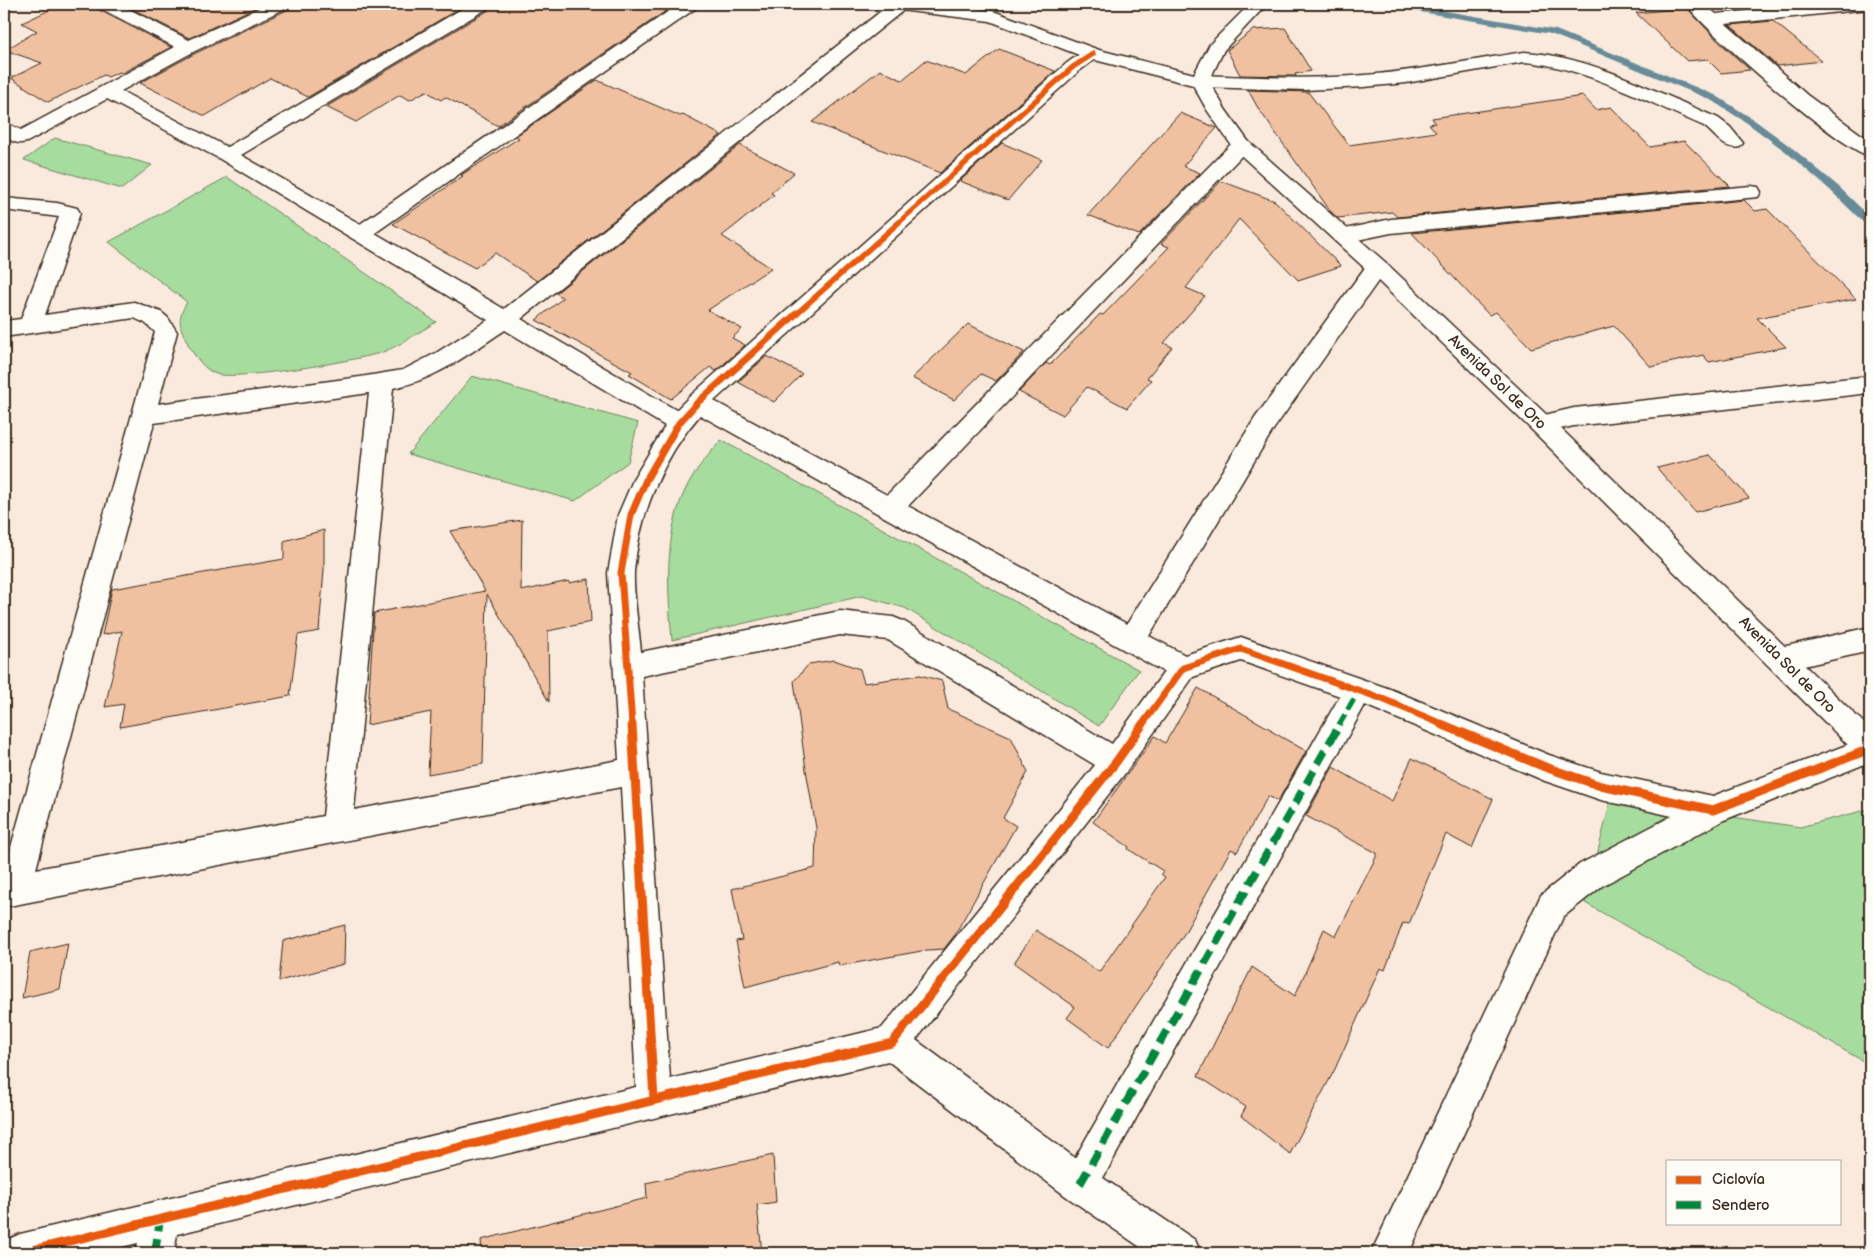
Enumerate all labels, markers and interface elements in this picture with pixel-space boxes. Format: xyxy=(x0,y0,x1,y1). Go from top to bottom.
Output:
street label: Avenida Sol de Oro xyxy=(1444,330,1550,434)
street label: Avenida Sol de Oro xyxy=(1735,613,1839,717)
legend xyxy=(1666,1160,1842,1224)
text: Ciclovía xyxy=(1712,1170,1765,1189)
text: Sendero xyxy=(1712,1196,1770,1215)

